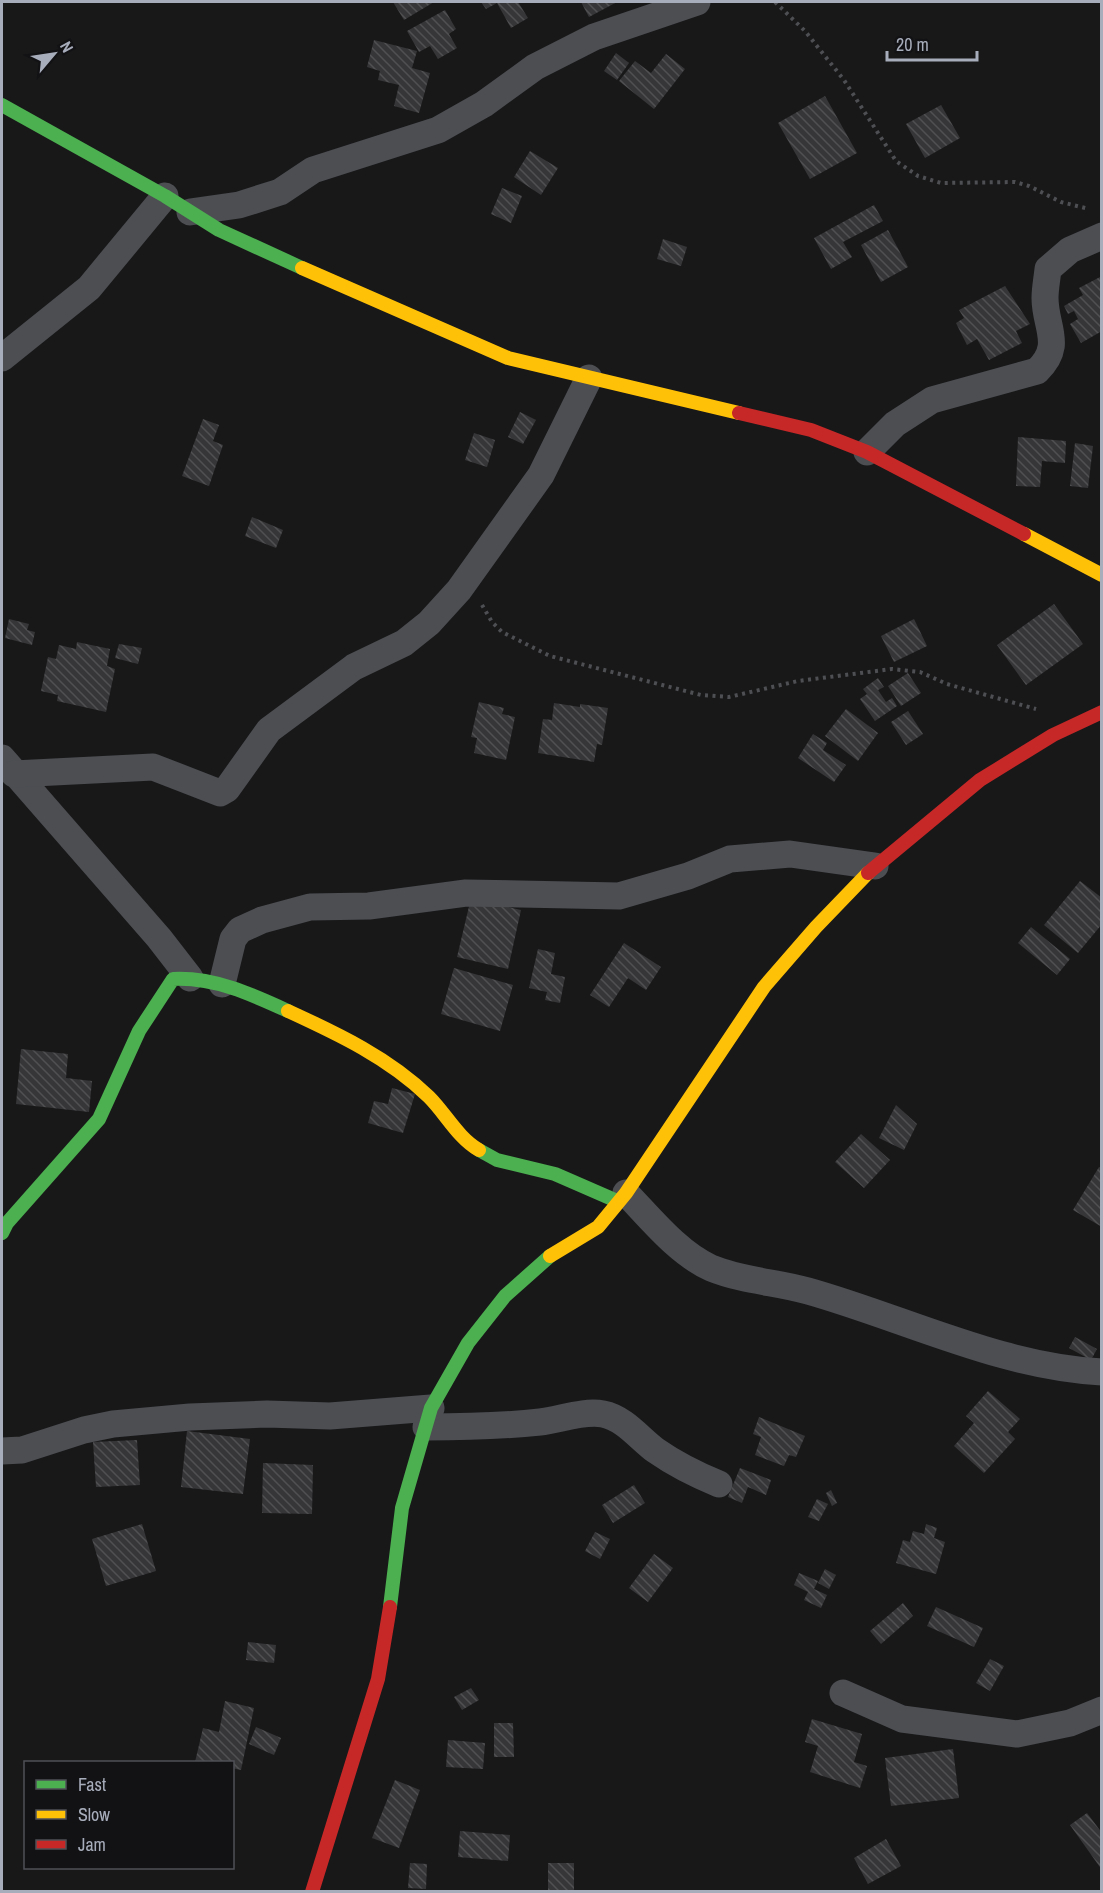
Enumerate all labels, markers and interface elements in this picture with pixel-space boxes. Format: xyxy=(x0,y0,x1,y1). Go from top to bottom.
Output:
north arrow xyxy=(24,24,84,84)
scale bar xyxy=(887,24,977,62)
text: 20 m xyxy=(896,32,929,57)
text: N xyxy=(55,37,79,56)
legend xyxy=(24,1761,234,1869)
text: Fast xyxy=(78,1772,106,1797)
text: Slow xyxy=(78,1802,110,1827)
text: Jam xyxy=(78,1832,106,1857)

